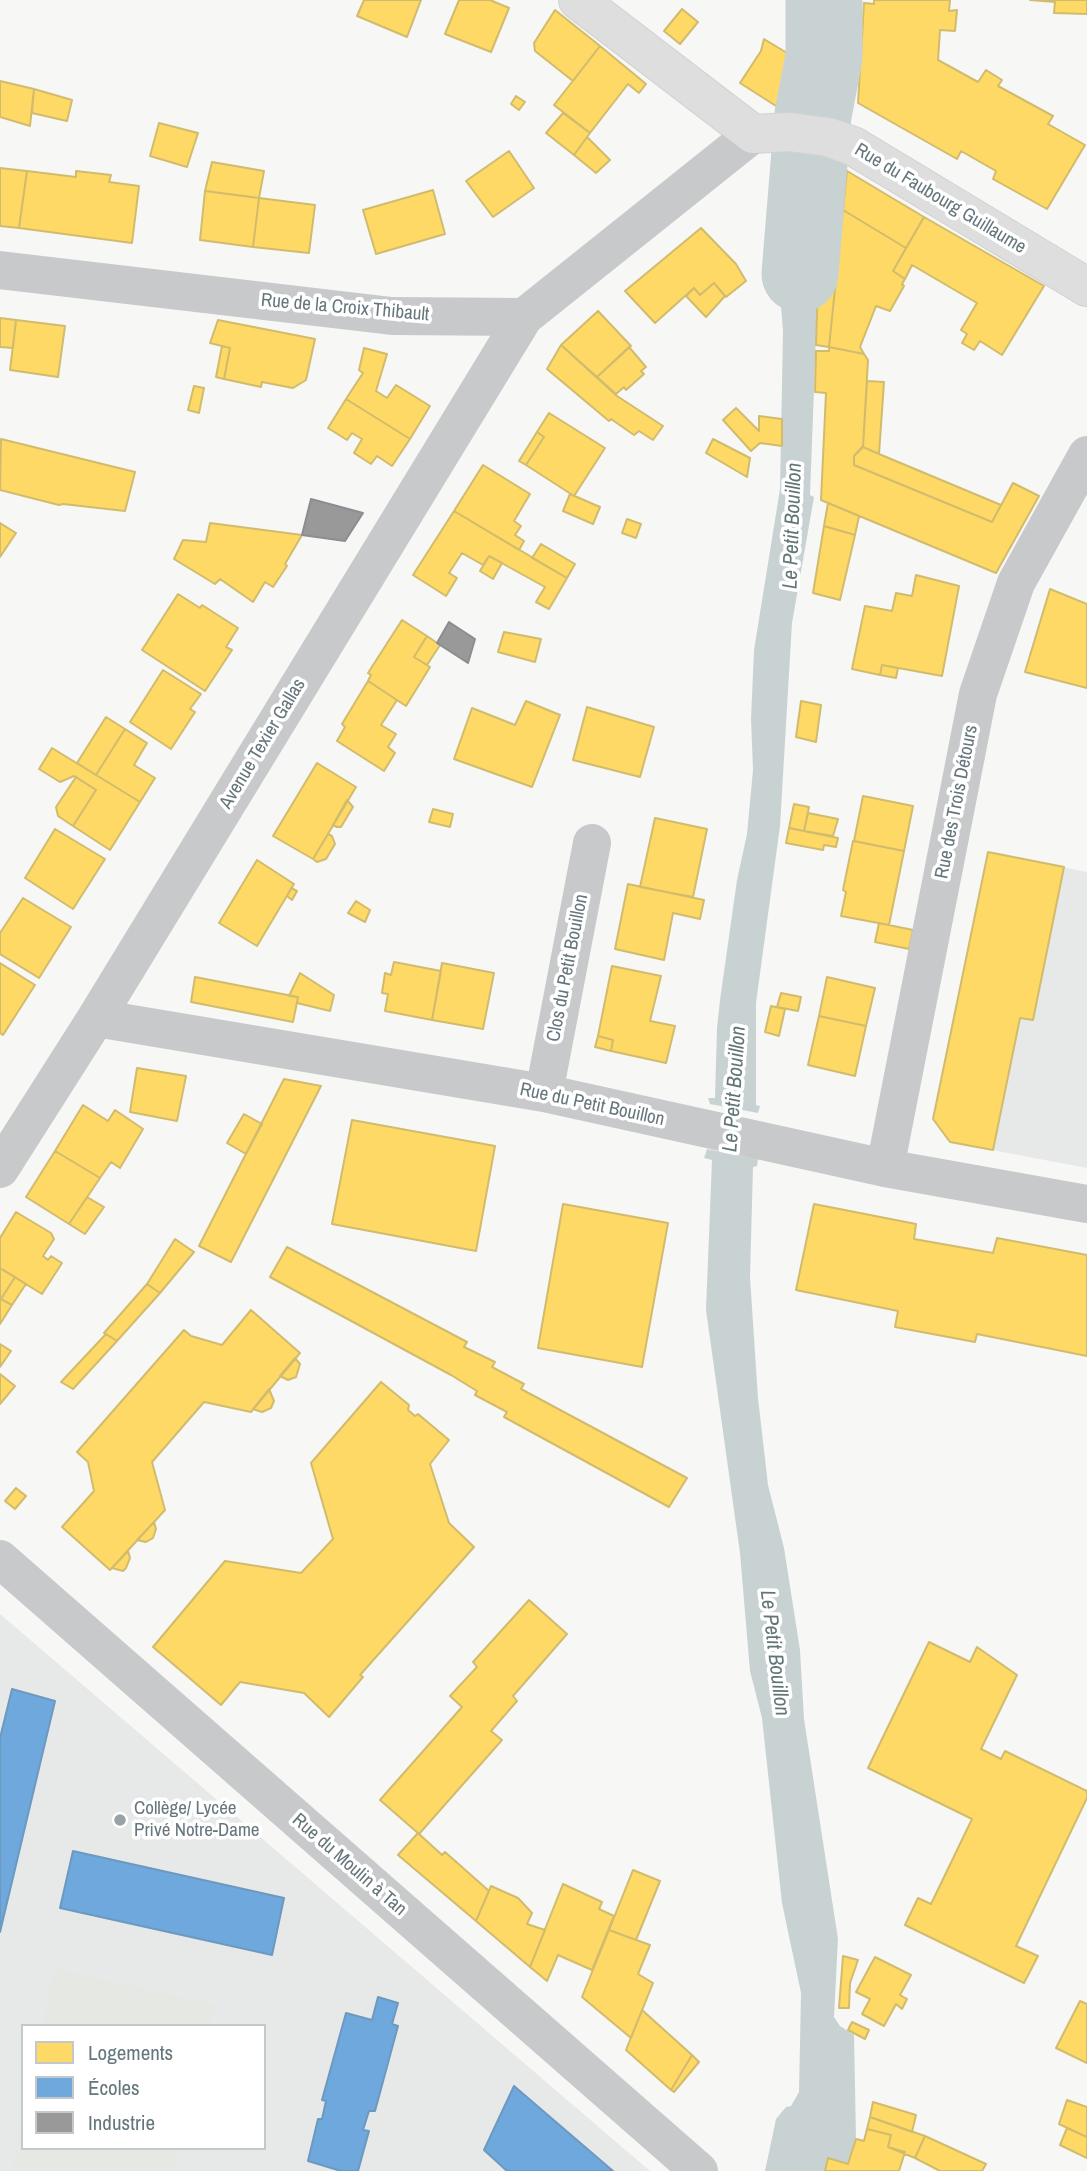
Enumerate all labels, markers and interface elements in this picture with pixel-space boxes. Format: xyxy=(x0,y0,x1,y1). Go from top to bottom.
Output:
street label: Rue du Faubourg Guillaume xyxy=(850,139,1030,259)
street label: Rue de la Croix Thibault xyxy=(260,289,430,327)
water label: Le Petit Bouillon xyxy=(778,462,808,590)
street label: Avenue Texier Gallas xyxy=(215,675,311,813)
street label: Rue des Trois Détours xyxy=(931,723,983,881)
street label: Clos du Petit Bouillon xyxy=(543,892,593,1044)
water label: Le Petit Bouillon xyxy=(718,1025,752,1153)
street label: Rue du Petit Bouillon xyxy=(518,1079,666,1131)
water label: Le Petit Bouillon xyxy=(754,1589,794,1717)
place label: Collège/ Lycée Privé Notre-Dame xyxy=(134,1798,260,1842)
street label: Rue du Moulin à Tan xyxy=(287,1809,411,1921)
marker: Collège/ Lycée Privé Notre-Dame xyxy=(112,1812,128,1828)
legend xyxy=(21,2024,266,2150)
text: Logements xyxy=(88,2038,173,2067)
text: Écoles xyxy=(88,2073,140,2102)
text: Industrie xyxy=(88,2108,155,2137)

